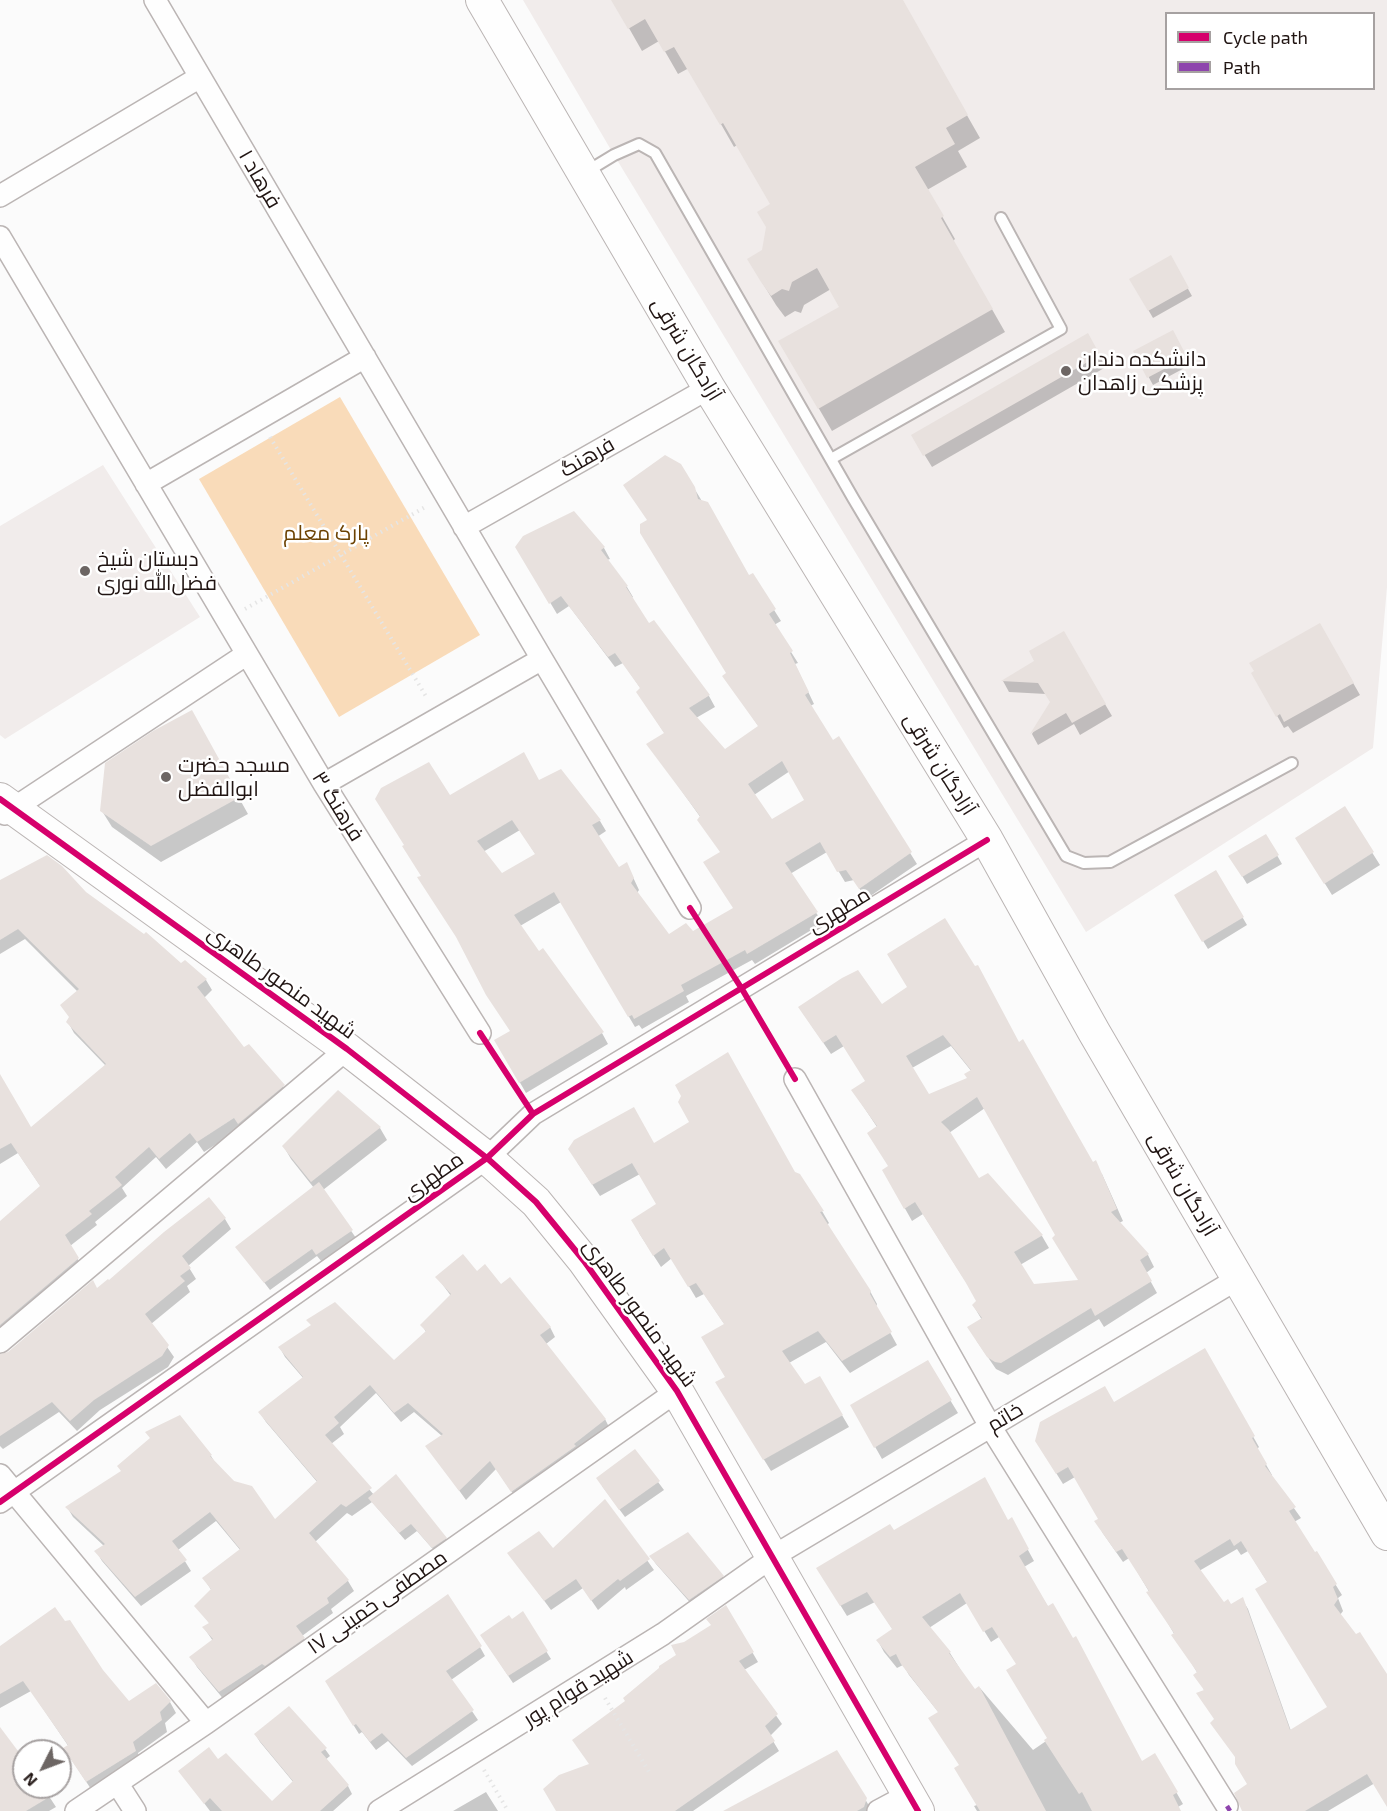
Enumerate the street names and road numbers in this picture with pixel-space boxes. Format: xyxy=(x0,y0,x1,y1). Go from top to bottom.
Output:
street label: فرهاد ۱ xyxy=(233,145,287,213)
street label: آزادگان شرقی xyxy=(646,293,728,405)
street label: فرهنگ xyxy=(555,431,619,483)
street label: آزادگان شرقی xyxy=(898,708,982,820)
street label: فرهنگ ۳ xyxy=(307,766,369,846)
street label: مطهری xyxy=(803,882,875,938)
street label: شهید منصور طاهری xyxy=(203,920,361,1044)
street label: آزادگان شرقی xyxy=(1143,1127,1223,1241)
street label: مطهری xyxy=(398,1146,468,1206)
street label: شهید منصور طاهری xyxy=(578,1234,702,1392)
street label: خاتم xyxy=(983,1397,1027,1437)
street label: مصطفی خمینی ۱۷ xyxy=(302,1544,452,1660)
street label: شهید قوام پور xyxy=(518,1644,638,1732)

